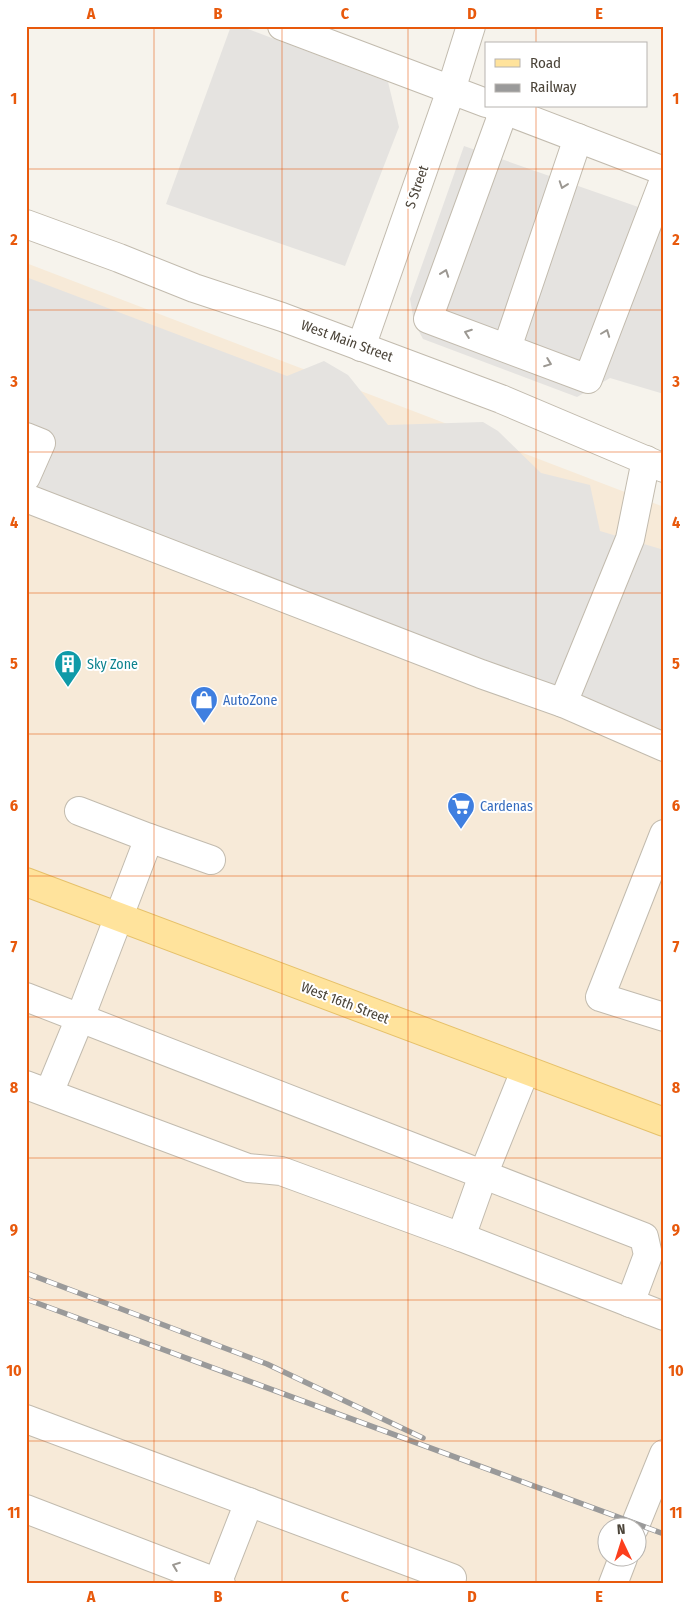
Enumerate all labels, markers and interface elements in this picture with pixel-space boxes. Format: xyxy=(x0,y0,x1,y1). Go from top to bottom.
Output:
text: A xyxy=(86,4,96,23)
text: B xyxy=(214,4,223,23)
text: C xyxy=(341,4,350,23)
text: D xyxy=(467,4,477,23)
text: E xyxy=(595,4,603,23)
legend xyxy=(485,42,648,108)
text: Road xyxy=(530,54,561,72)
text: Railway xyxy=(530,78,577,96)
text: 1 xyxy=(11,89,17,108)
text: 1 xyxy=(673,89,679,108)
street label: S Street xyxy=(402,163,432,211)
one-way arrow xyxy=(558,180,568,188)
text: 2 xyxy=(9,230,18,249)
text: 2 xyxy=(671,230,680,249)
one-way arrow xyxy=(439,269,449,278)
street label: West Main Street xyxy=(299,317,396,366)
one-way arrow xyxy=(464,329,472,339)
one-way arrow xyxy=(599,329,610,338)
one-way arrow xyxy=(543,358,551,368)
text: 3 xyxy=(9,372,18,391)
text: 3 xyxy=(671,372,680,391)
text: 4 xyxy=(10,513,18,532)
text: 4 xyxy=(672,513,680,532)
building icon: Sky Zone xyxy=(53,649,83,688)
text: 5 xyxy=(10,654,18,673)
text: 5 xyxy=(672,654,680,673)
place label: Sky Zone xyxy=(87,656,138,673)
shop icon: AutoZone xyxy=(189,685,219,724)
place label: AutoZone xyxy=(223,692,277,709)
supermarket icon: Cardenas xyxy=(446,791,476,830)
text: 6 xyxy=(10,796,18,815)
text: 6 xyxy=(672,796,680,815)
place label: Cardenas xyxy=(480,798,533,815)
text: 7 xyxy=(11,937,18,956)
text: 7 xyxy=(673,937,680,956)
street label: West 16th Street xyxy=(298,978,392,1028)
text: 8 xyxy=(10,1078,19,1097)
text: 8 xyxy=(672,1078,681,1097)
text: 9 xyxy=(10,1220,18,1239)
text: 9 xyxy=(672,1220,680,1239)
text: 10 xyxy=(6,1361,22,1380)
text: 10 xyxy=(668,1361,684,1380)
text: 11 xyxy=(7,1503,21,1522)
text: 11 xyxy=(669,1503,683,1522)
north arrow xyxy=(598,1518,648,1568)
text: N xyxy=(616,1521,626,1538)
one-way arrow xyxy=(172,1562,181,1572)
text: A xyxy=(86,1587,96,1606)
text: B xyxy=(214,1587,223,1606)
text: C xyxy=(341,1587,350,1606)
text: D xyxy=(467,1587,477,1606)
text: E xyxy=(595,1587,603,1606)

